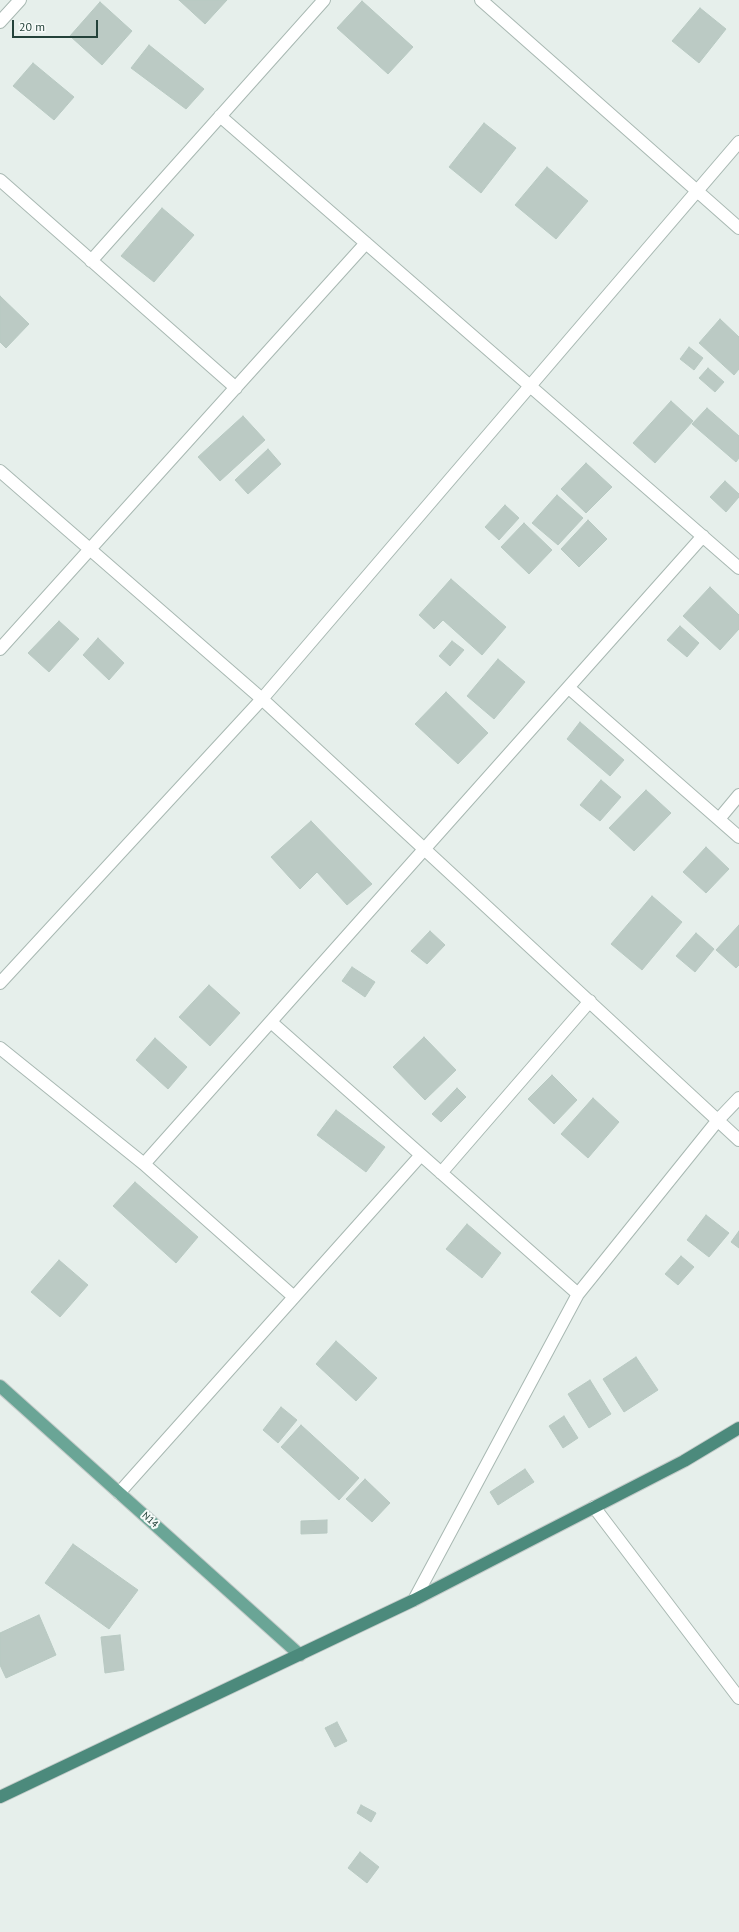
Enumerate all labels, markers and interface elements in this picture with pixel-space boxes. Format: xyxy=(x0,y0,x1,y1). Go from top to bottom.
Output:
scale bar xyxy=(14,12,100,38)
text: 20 m xyxy=(19,19,45,34)
street label: N14 xyxy=(139,1510,161,1530)

